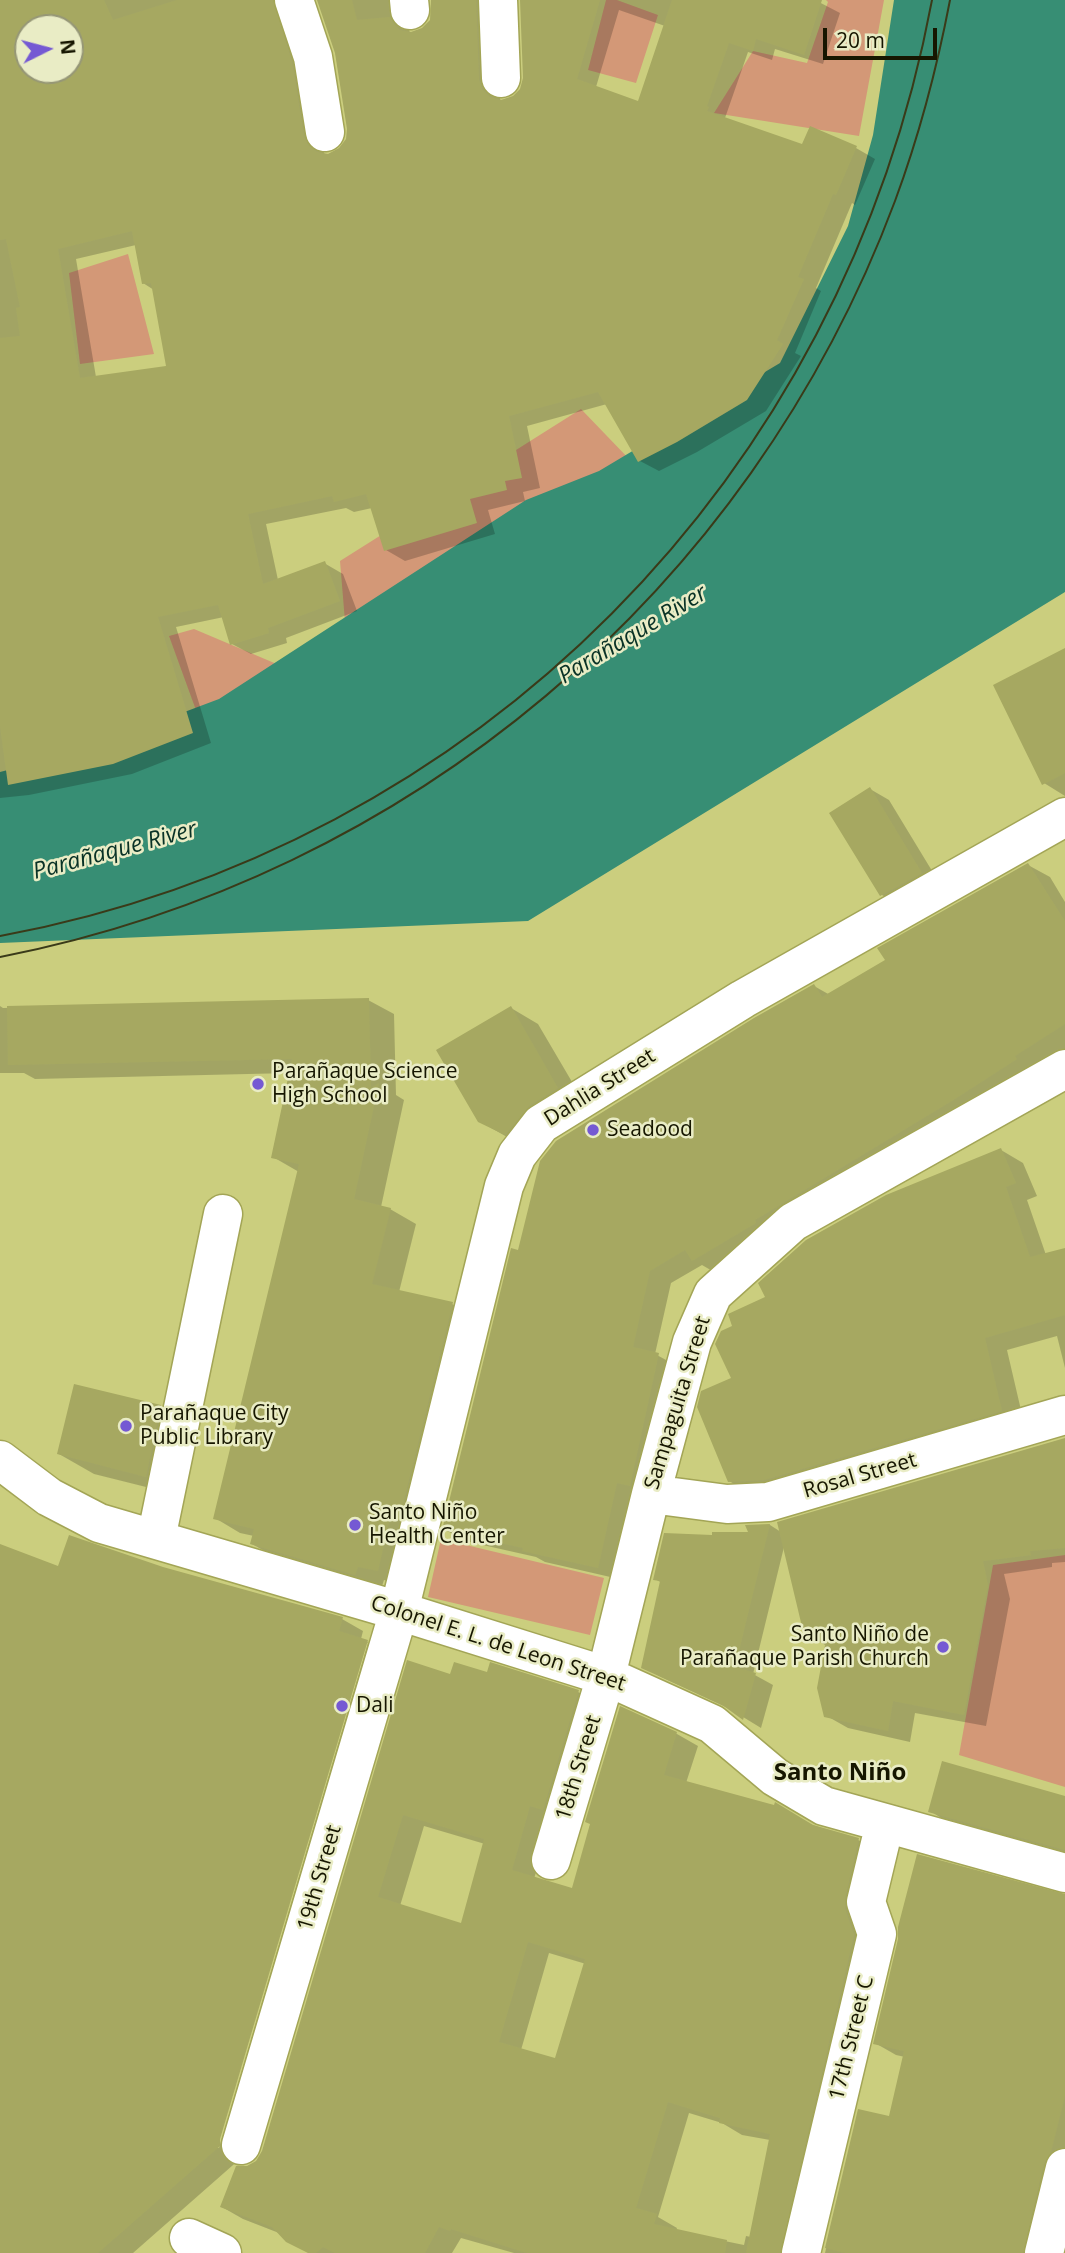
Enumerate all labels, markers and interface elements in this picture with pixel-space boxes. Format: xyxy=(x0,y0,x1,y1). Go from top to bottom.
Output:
north arrow xyxy=(14,14,84,84)
scale bar xyxy=(827,14,941,58)
text: 20 m xyxy=(836,26,885,54)
text: N xyxy=(54,38,82,56)
water label: Parañaque River xyxy=(554,580,712,690)
water label: Parañaque River xyxy=(30,816,200,886)
street label: Dahlia Street xyxy=(540,1044,660,1132)
place label: Parañaque Science High School xyxy=(272,1059,457,1109)
marker: Parañaque Science High School xyxy=(250,1076,266,1092)
place label: Seadood xyxy=(607,1117,693,1143)
marker: Seadood xyxy=(585,1122,601,1138)
street label: Sampaguita Street xyxy=(640,1313,716,1493)
place label: Parañaque City Public Library xyxy=(140,1401,289,1451)
marker: Parañaque City Public Library xyxy=(118,1418,134,1434)
street label: Rosal Street xyxy=(800,1448,920,1504)
place label: Santo Niño Health Center xyxy=(369,1500,505,1550)
marker: Santo Niño Health Center xyxy=(347,1517,363,1533)
street label: Colonel E. L. de Leon Street xyxy=(367,1591,629,1697)
place label: Santo Niño de Parañaque Parish Church xyxy=(680,1622,929,1672)
marker: Santo Niño de Parañaque Parish Church xyxy=(935,1639,951,1655)
place label: Dali xyxy=(356,1693,394,1719)
marker: Dali xyxy=(334,1698,350,1714)
street label: 18th Street xyxy=(551,1712,607,1824)
district label: Santo Niño xyxy=(774,1759,906,1787)
street label: 19th Street xyxy=(293,1822,347,1934)
street label: 17th Street C xyxy=(824,1973,880,2103)

